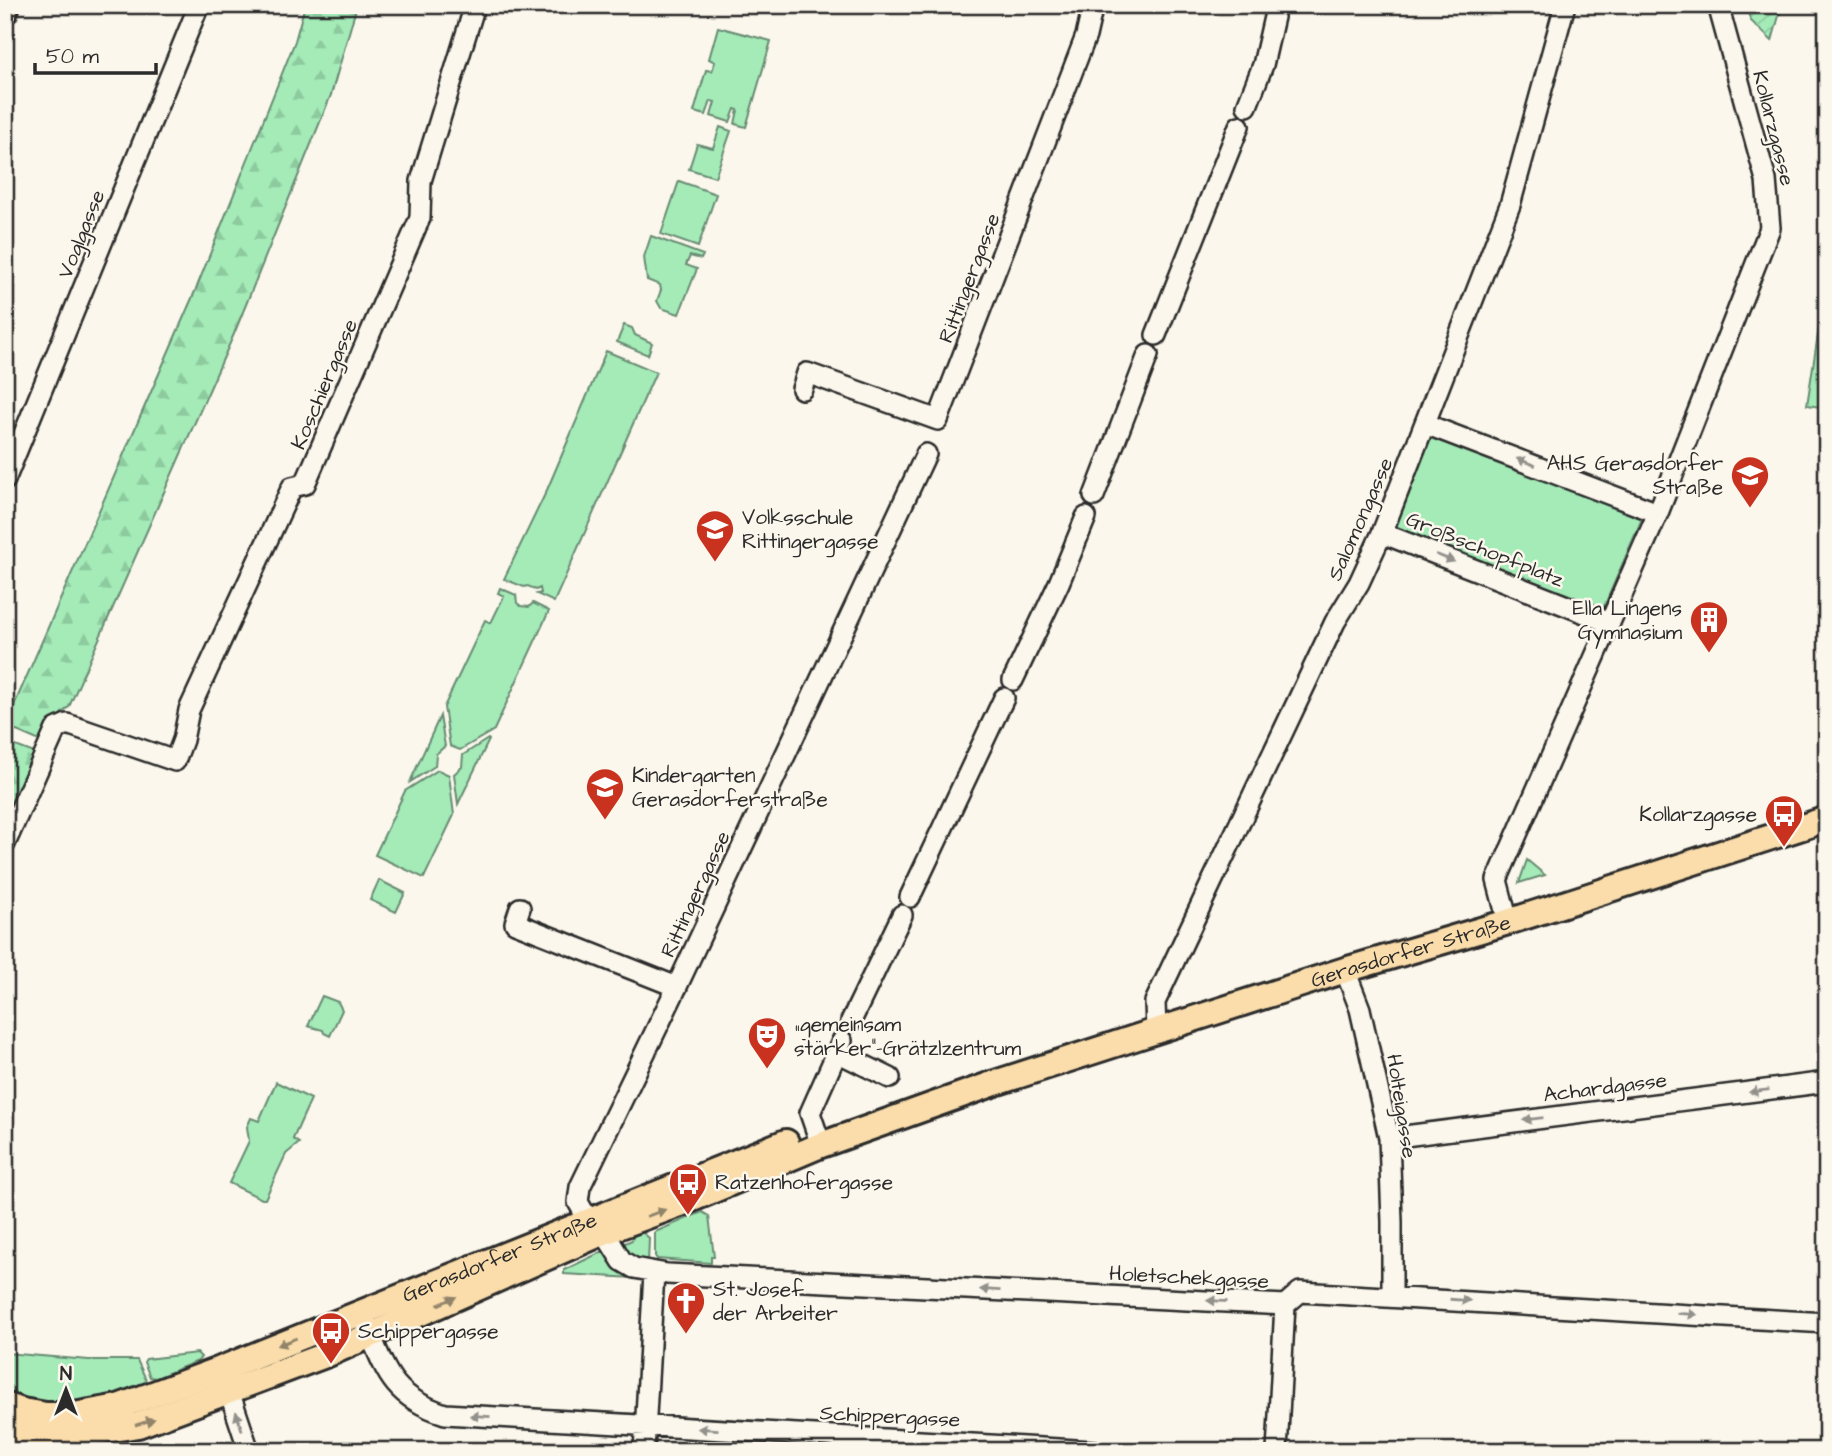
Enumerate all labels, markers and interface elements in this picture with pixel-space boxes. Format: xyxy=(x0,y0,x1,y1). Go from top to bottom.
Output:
scale bar xyxy=(35,32,156,76)
text: 50 m xyxy=(46,42,100,71)
street label: Kollarzgasse xyxy=(1743,67,1802,189)
street label: Voglgasse xyxy=(51,186,114,284)
street label: Rittingergasse xyxy=(931,209,1009,348)
street label: Koschiergasse xyxy=(284,315,367,455)
place label: AHS Gerasdorfer Straße xyxy=(1547,449,1723,502)
street label: Salomongasse xyxy=(1320,453,1402,586)
school or university icon: AHS Gerasdorfer Straße xyxy=(1729,454,1771,509)
one-way arrow xyxy=(1515,457,1536,468)
place label: Volksschule Rittingergasse xyxy=(742,503,879,558)
street label: Großschopfplatz xyxy=(1401,505,1569,595)
school or university icon: Volksschule Rittingergasse xyxy=(694,508,736,563)
one-way arrow xyxy=(1435,552,1456,563)
place label: Ella Lingens Gymnasium xyxy=(1572,594,1683,649)
building icon: Ella Lingens Gymnasium xyxy=(1688,599,1730,654)
place label: Kindergarten Gerasdorferstraße xyxy=(632,761,828,814)
school or university icon: Kindergarten Gerasdorferstraße xyxy=(584,766,626,821)
bus stop icon: Kollarzgasse xyxy=(1763,793,1805,848)
place label: Kollarzgasse xyxy=(1639,800,1757,831)
street label: Rittingergasse xyxy=(653,826,739,963)
street label: Gerasdorfer Straße xyxy=(1307,908,1514,995)
place label: „gemeinsam stärker“-Grätzlzentrum xyxy=(794,1010,1022,1063)
theatre icon: „gemeinsam stärker“-Grätzlzentrum xyxy=(746,1015,788,1070)
street label: Holteigasse xyxy=(1377,1052,1424,1160)
street label: Achardgasse xyxy=(1542,1066,1669,1111)
one-way arrow xyxy=(1748,1085,1770,1096)
one-way arrow xyxy=(1522,1114,1544,1125)
bus stop icon: Ratzenhofergasse xyxy=(667,1161,709,1216)
place label: Ratzenhofergasse xyxy=(715,1168,893,1199)
street label: Gerasdorfer Straße xyxy=(398,1205,601,1310)
one-way arrow xyxy=(646,1207,667,1218)
street label: Holetschekgasse xyxy=(1108,1259,1270,1298)
place label: St. Josef der Arbeiter xyxy=(713,1275,838,1328)
church icon: St. Josef der Arbeiter xyxy=(665,1280,707,1335)
one-way arrow xyxy=(978,1284,1000,1295)
one-way arrow xyxy=(436,1295,457,1306)
one-way arrow xyxy=(1206,1295,1228,1306)
one-way arrow xyxy=(1449,1295,1471,1306)
one-way arrow xyxy=(1676,1309,1698,1320)
bus stop icon: Schippergasse xyxy=(310,1310,352,1365)
place label: Schippergasse xyxy=(358,1317,499,1348)
one-way arrow xyxy=(277,1336,298,1347)
north arrow xyxy=(32,1354,102,1424)
text: N xyxy=(60,1361,72,1388)
street label: Schippergasse xyxy=(819,1398,961,1437)
one-way arrow xyxy=(233,1410,244,1431)
one-way arrow xyxy=(469,1410,491,1421)
one-way arrow xyxy=(134,1416,155,1427)
one-way arrow xyxy=(696,1423,718,1434)

